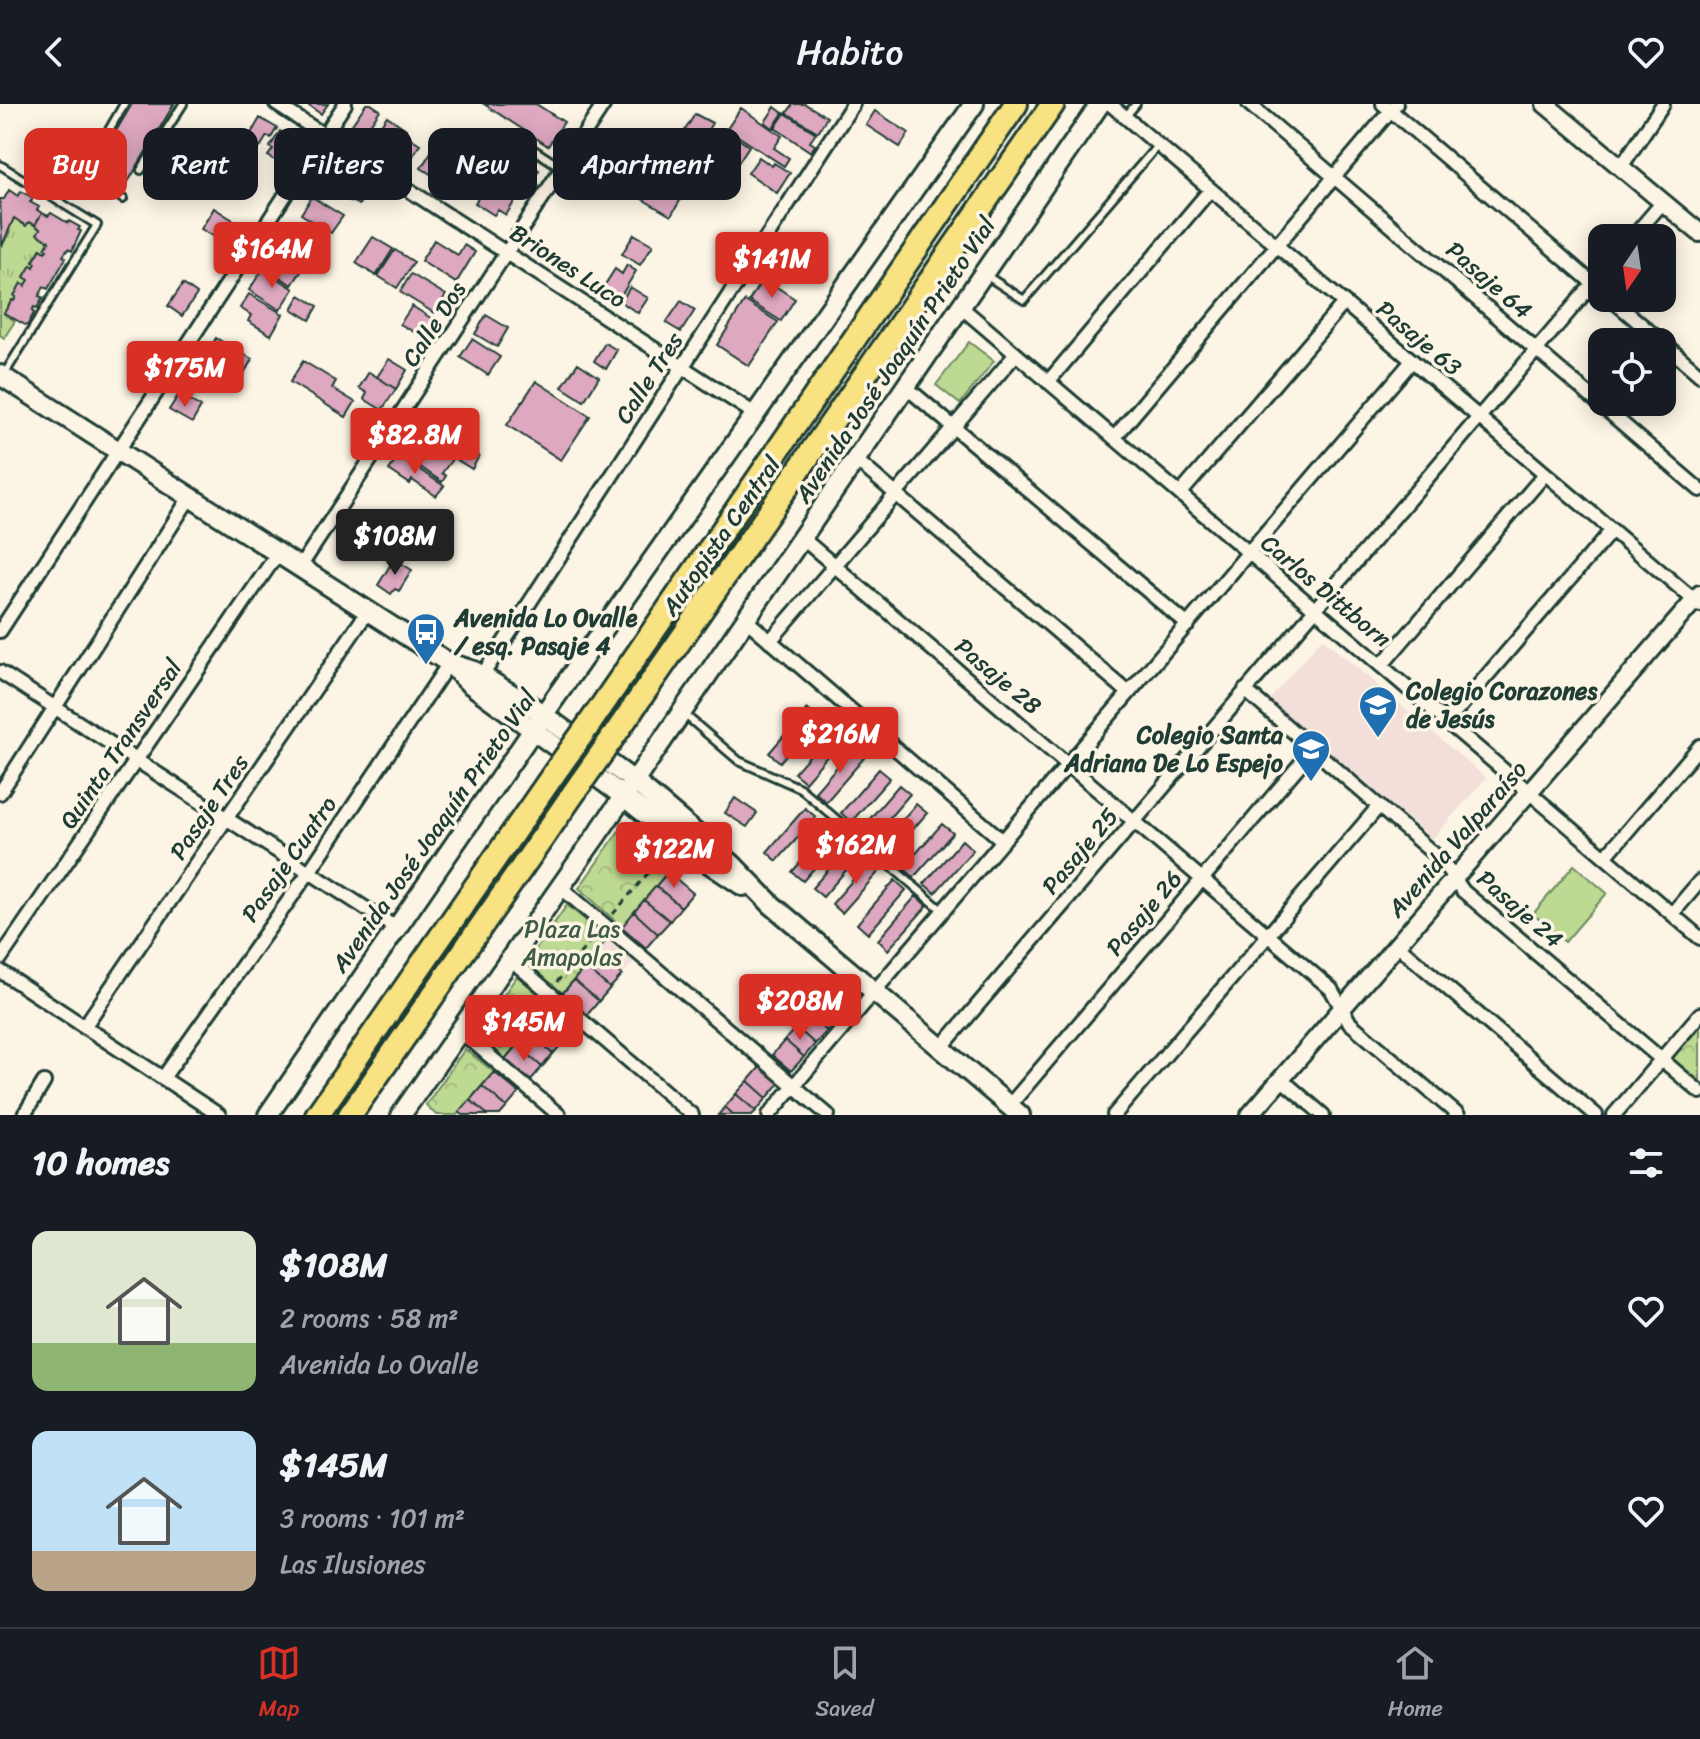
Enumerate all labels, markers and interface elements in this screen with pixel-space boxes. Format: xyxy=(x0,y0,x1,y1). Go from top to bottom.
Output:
text: Habito xyxy=(797,20,903,84)
icon: back xyxy=(32,30,76,74)
icon: heart xyxy=(1624,30,1668,74)
chip: Buy xyxy=(24,128,127,200)
chip: Rent xyxy=(143,128,258,200)
chip: Filters xyxy=(274,128,412,200)
chip: New xyxy=(428,128,537,200)
chip: Apartment xyxy=(553,128,741,200)
street label: Avenida José Joaquín Prieto Vial xyxy=(782,207,1008,513)
street label: Briones Luco xyxy=(501,212,635,320)
pin: $164M xyxy=(216,222,328,290)
north arrow xyxy=(1588,224,1676,312)
map controls xyxy=(1588,224,1676,416)
text: $164M xyxy=(232,225,312,271)
street label: Pasaje 64 xyxy=(1436,230,1542,330)
pin: $141M xyxy=(716,232,828,300)
text: $141M xyxy=(733,235,811,281)
street label: Calle Dos xyxy=(390,272,478,375)
street label: Pasaje 63 xyxy=(1366,289,1472,387)
street label: Calle Tres xyxy=(603,323,695,433)
button: locate xyxy=(1588,328,1676,416)
pin: $175M xyxy=(129,341,241,409)
text: $175M xyxy=(145,344,225,390)
pin: $82.8M xyxy=(350,408,480,476)
text: $82.8M xyxy=(369,411,461,457)
street label: Autopista Central xyxy=(649,446,793,626)
pin: $108M xyxy=(339,509,451,577)
text: $108M xyxy=(354,512,436,558)
street label: Carlos Dittborn xyxy=(1251,523,1401,659)
place label: Avenida Lo Ovalle / esq. Pasaje 4 xyxy=(453,597,638,667)
bus stop icon: Avenida Lo Ovalle / esq. Pasaje 4 xyxy=(405,611,447,666)
street label: Pasaje 28 xyxy=(945,627,1051,725)
street label: Quinta Transversal xyxy=(48,649,194,838)
place label: Colegio Corazones de Jesús xyxy=(1405,670,1598,740)
street label: Avenida José Joaquín Prieto Vial xyxy=(319,679,549,983)
school or university icon: Colegio Corazones de Jesús xyxy=(1357,684,1399,739)
pin: $216M xyxy=(784,707,896,775)
text: $216M xyxy=(800,710,880,756)
place label: Colegio Santa Adriana De Lo Espejo xyxy=(1064,714,1284,784)
school or university icon: Colegio Santa Adriana De Lo Espejo xyxy=(1290,728,1332,783)
street label: Pasaje Tres xyxy=(158,745,261,869)
street label: Avenida Valparaíso xyxy=(1376,751,1538,928)
street label: Pasaje Cuatro xyxy=(230,787,348,931)
street label: Pasaje 25 xyxy=(1031,798,1129,904)
pin: $162M xyxy=(800,818,912,886)
text: $162M xyxy=(816,821,896,867)
pin: $122M xyxy=(618,822,730,890)
text: $122M xyxy=(634,825,714,871)
street label: Pasaje 24 xyxy=(1467,859,1573,959)
street label: Pasaje 26 xyxy=(1095,860,1193,966)
park label: Plaza Las Amapolas xyxy=(520,908,623,978)
pin: $208M xyxy=(744,974,856,1042)
text: $208M xyxy=(757,977,843,1023)
pin: $145M xyxy=(468,995,580,1063)
text: $145M xyxy=(483,998,565,1044)
text: 10 homes xyxy=(32,1133,170,1193)
icon: filters xyxy=(1624,1141,1668,1185)
text: $108M xyxy=(280,1235,387,1295)
icon: home xyxy=(96,1263,192,1359)
icon: heart xyxy=(1624,1289,1668,1333)
text: 2 rooms · 58 m² xyxy=(280,1295,458,1341)
text: Avenida Lo Ovalle xyxy=(280,1341,479,1387)
text: $145M xyxy=(280,1435,387,1495)
icon: home xyxy=(96,1463,192,1559)
icon: heart xyxy=(1624,1489,1668,1533)
text: 3 rooms · 101 m² xyxy=(280,1495,465,1541)
text: Las Ilusiones xyxy=(280,1541,426,1587)
tab: Map xyxy=(257,1641,301,1728)
tab: Saved xyxy=(816,1641,874,1728)
tab: Home xyxy=(1388,1641,1443,1728)

